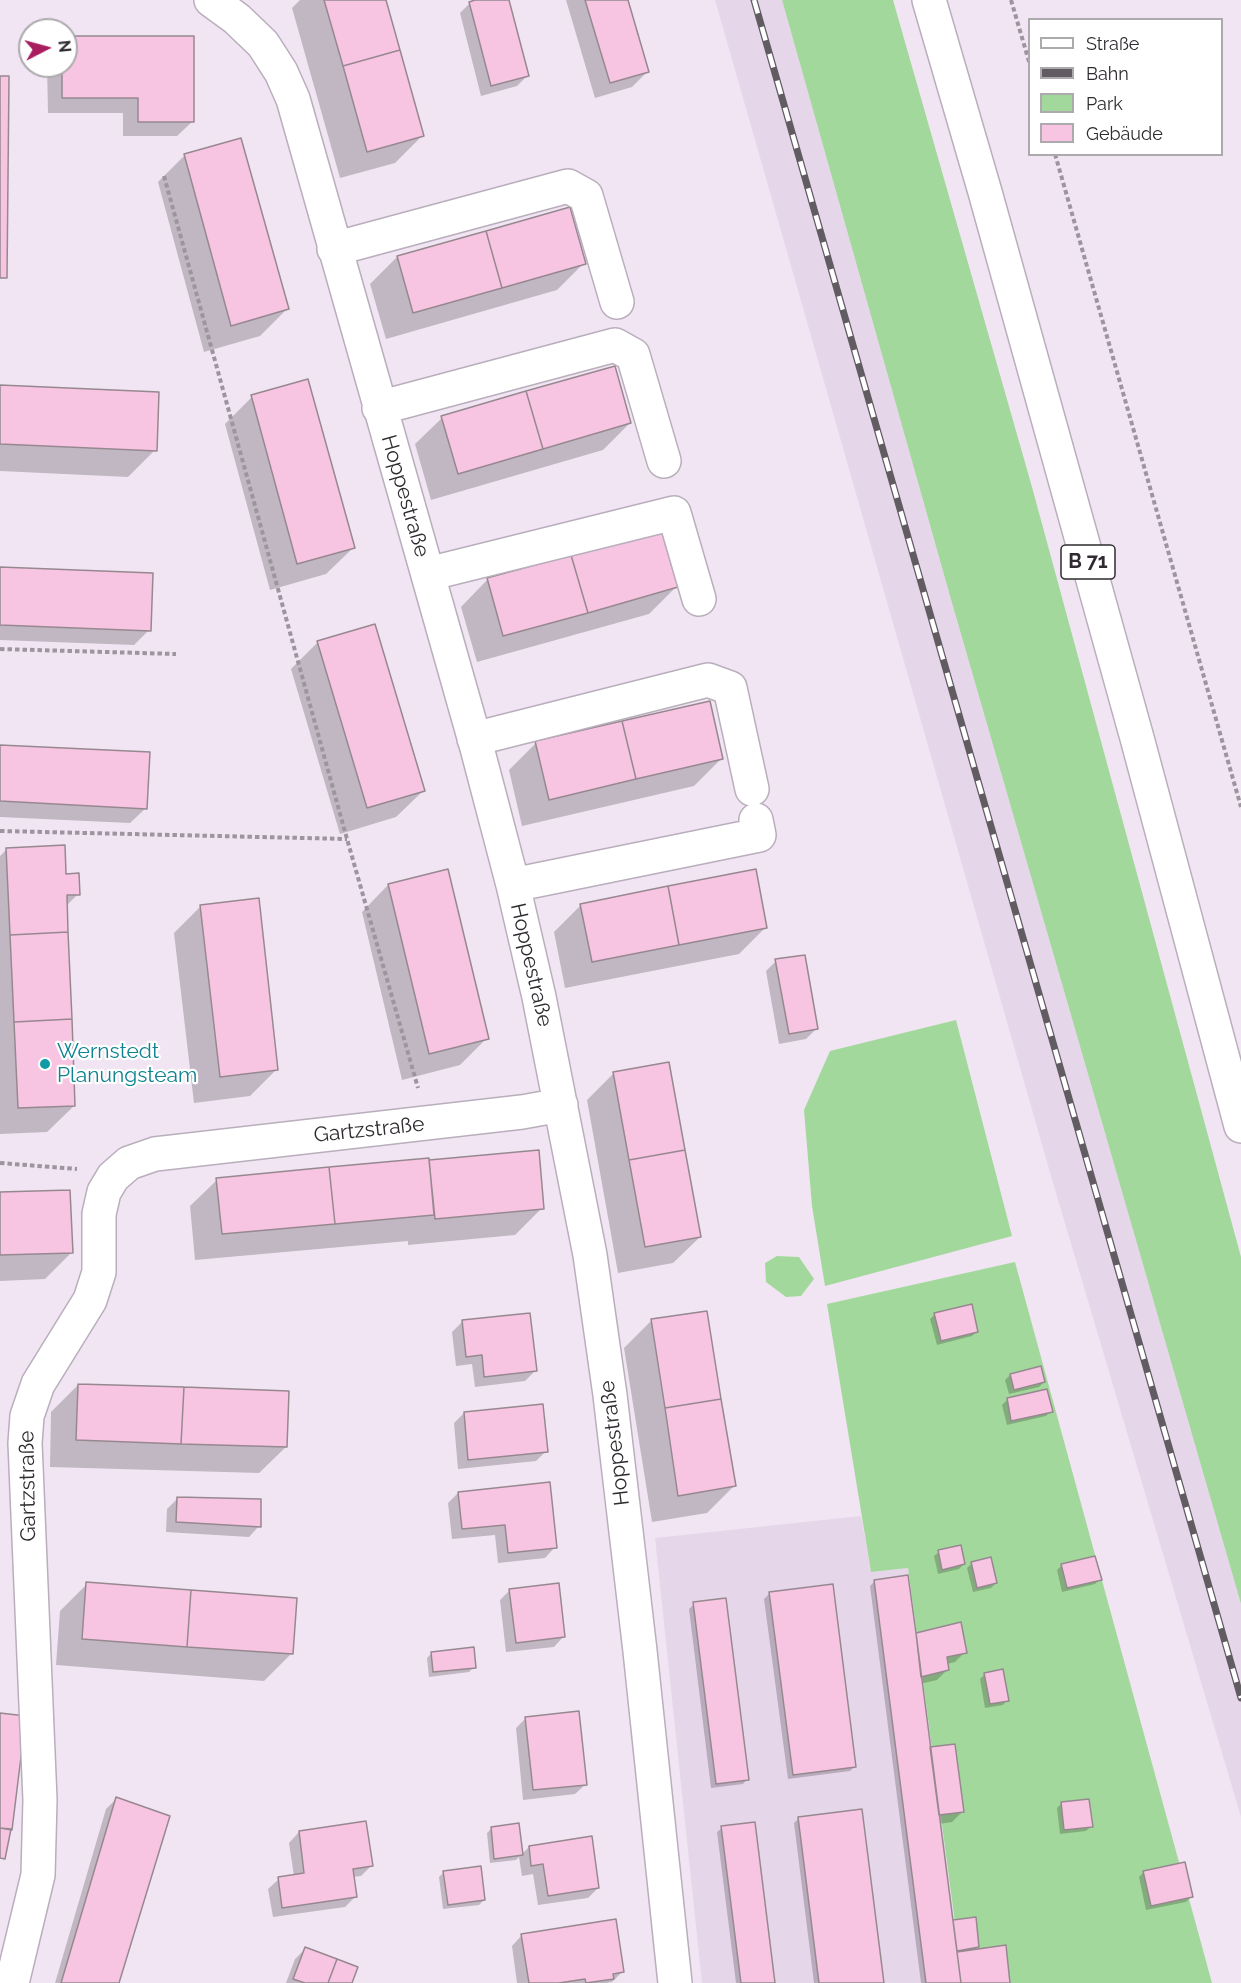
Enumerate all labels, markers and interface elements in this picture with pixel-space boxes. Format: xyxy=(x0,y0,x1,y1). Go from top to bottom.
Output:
north arrow xyxy=(18,18,78,78)
legend xyxy=(1028,18,1223,156)
text: Straße xyxy=(1086,33,1139,54)
text: N xyxy=(54,39,74,53)
text: Bahn xyxy=(1086,63,1129,84)
text: Park xyxy=(1086,93,1123,114)
text: Gebäude xyxy=(1086,123,1163,144)
street label: Hoppestraße xyxy=(376,432,434,560)
road number: B 71 xyxy=(1061,545,1115,579)
street label: Hoppestraße xyxy=(505,901,557,1029)
place label: Wernstedt Planungsteam xyxy=(57,1039,197,1089)
marker: Wernstedt Planungsteam xyxy=(38,1057,52,1071)
street label: Gartzstraße xyxy=(312,1112,426,1148)
street label: Hoppestraße xyxy=(595,1379,635,1507)
street label: Gartzstraße xyxy=(14,1430,42,1542)

